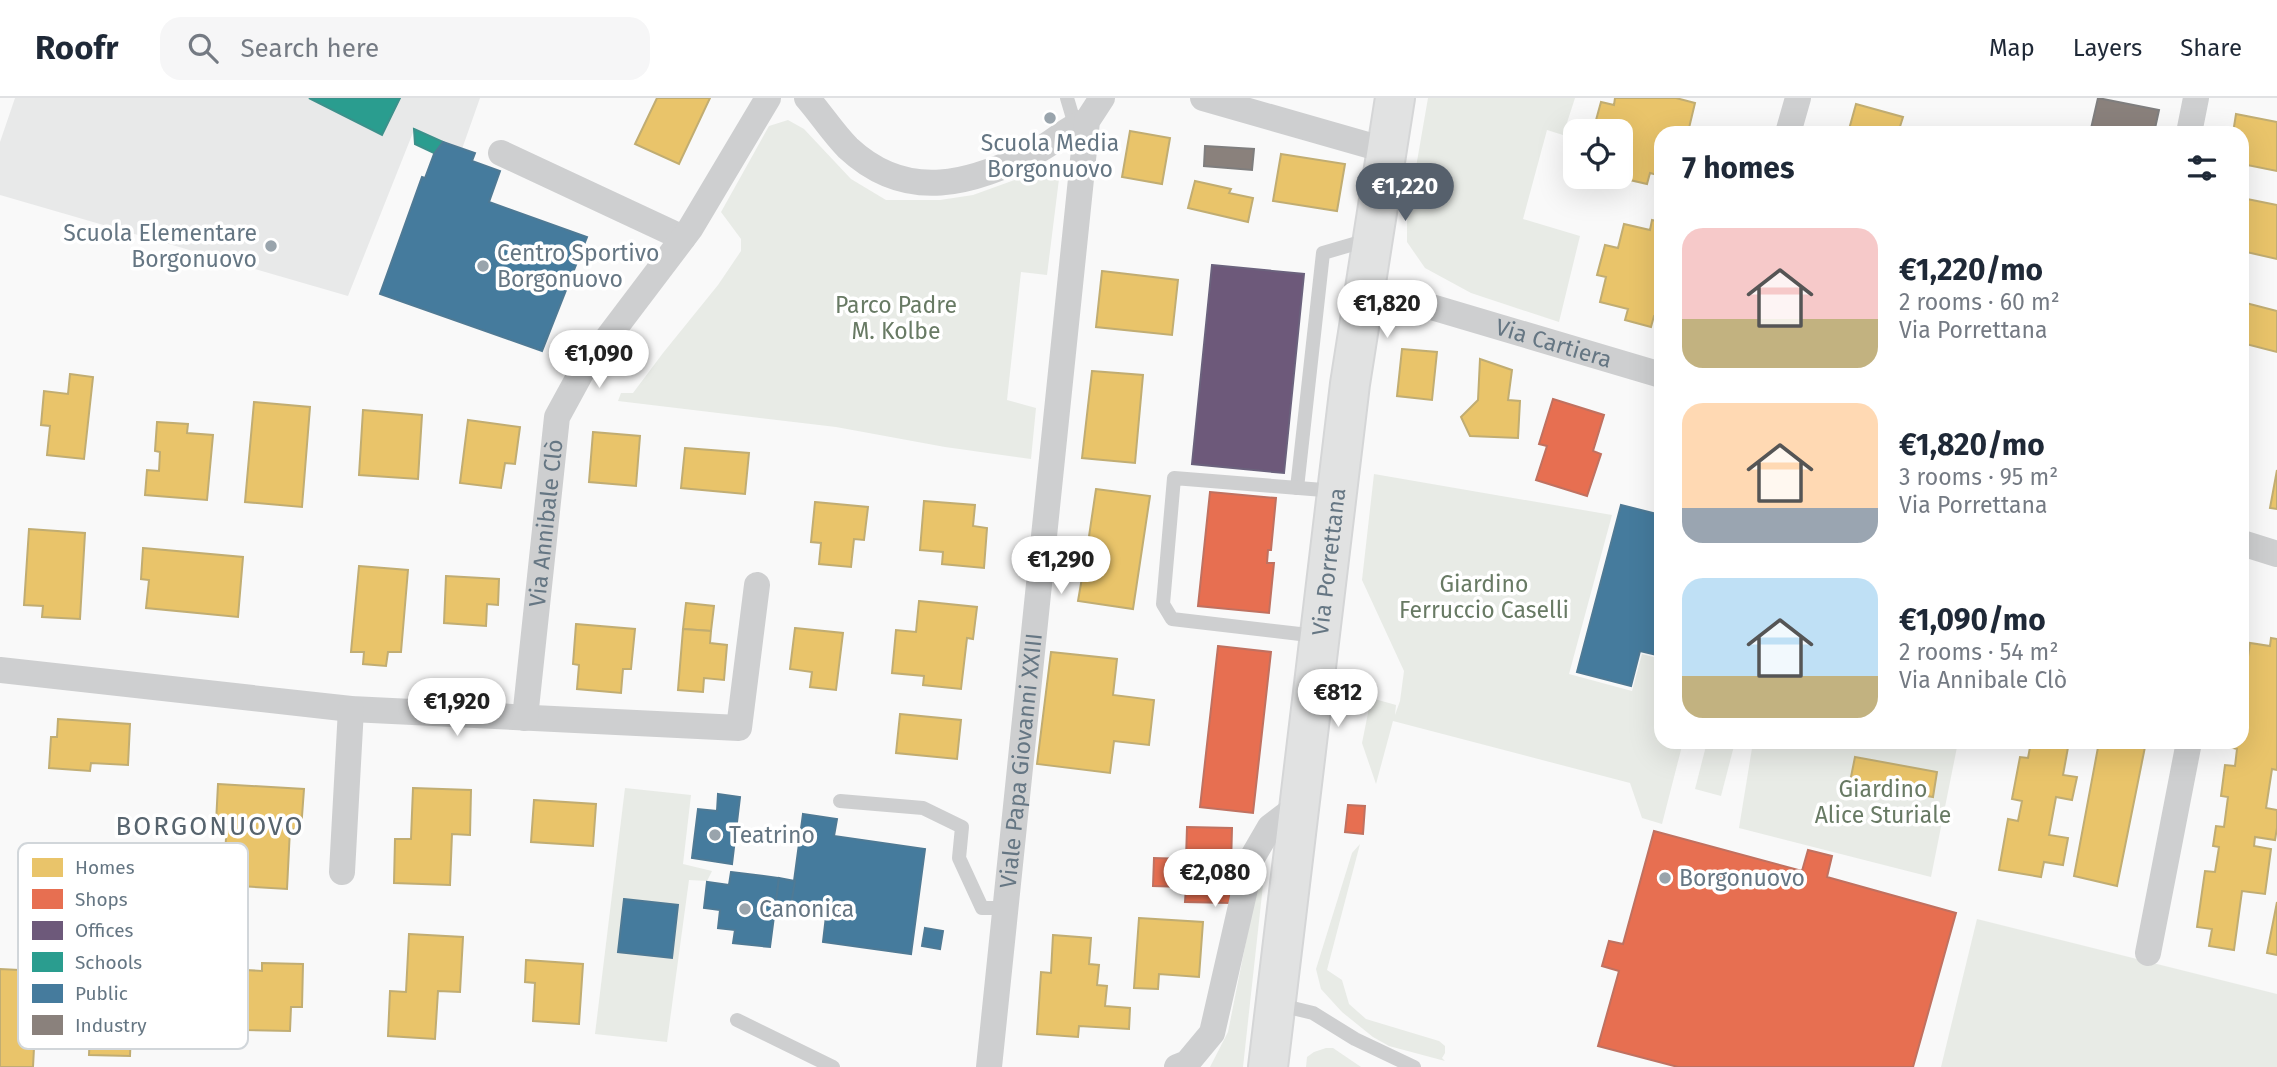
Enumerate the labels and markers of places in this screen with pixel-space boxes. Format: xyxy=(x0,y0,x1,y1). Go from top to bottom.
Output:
marker: Scuola Media Borgonuovo xyxy=(1042,110,1058,126)
place label: Scuola Media Borgonuovo xyxy=(981,129,1119,183)
pin: €1,220 xyxy=(1348,164,1462,223)
place label: Scuola Elementare Borgonuovo xyxy=(63,219,257,273)
marker: Scuola Elementare Borgonuovo xyxy=(263,238,279,254)
place label: Centro Sportivo Borgonuovo xyxy=(497,239,659,293)
marker: Centro Sportivo Borgonuovo xyxy=(475,258,491,274)
pin: €1,820 xyxy=(1330,280,1444,340)
pin: €1,090 xyxy=(542,330,656,390)
pin: €1,290 xyxy=(1004,536,1118,596)
pin: €812 xyxy=(1297,670,1379,729)
pin: €1,920 xyxy=(400,678,514,738)
place label: Teatrino xyxy=(729,821,815,849)
marker: Teatrino xyxy=(707,827,723,843)
pin: €2,080 xyxy=(1158,850,1272,909)
place label: Borgonuovo xyxy=(1679,864,1805,892)
marker: Borgonuovo xyxy=(1657,870,1673,886)
place label: Canonica xyxy=(759,895,854,923)
marker: Canonica xyxy=(737,901,753,917)

